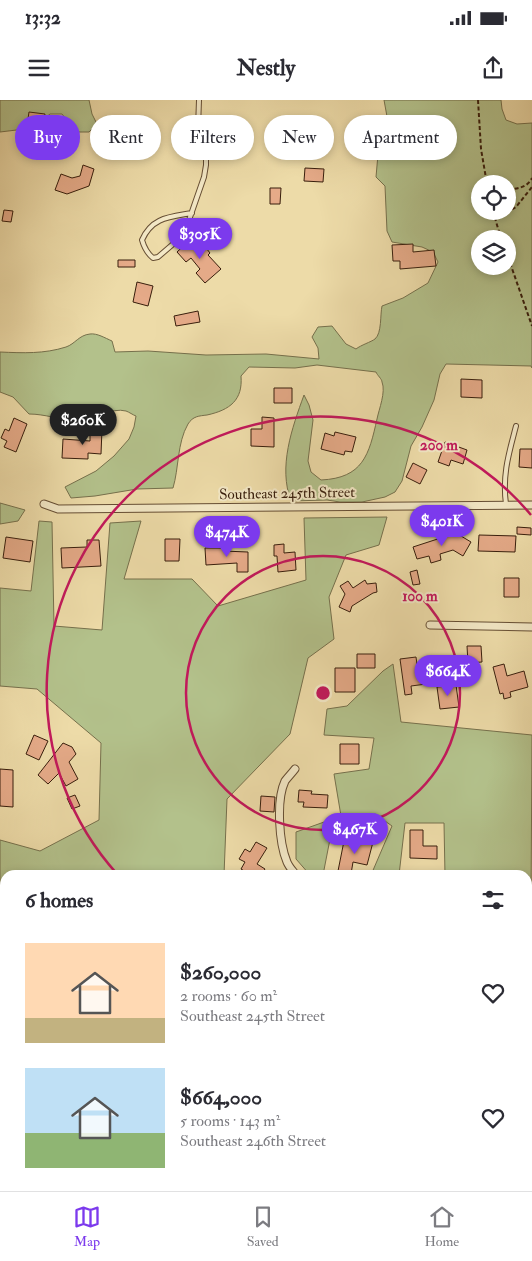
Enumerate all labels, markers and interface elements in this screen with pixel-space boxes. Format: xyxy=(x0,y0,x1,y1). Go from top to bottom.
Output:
text: 13:32 xyxy=(25,6,61,30)
icon: menu xyxy=(25,54,53,82)
text: Nestly xyxy=(237,54,295,82)
icon: share xyxy=(479,54,507,82)
chip: Buy xyxy=(15,115,80,160)
chip: Rent xyxy=(90,115,161,160)
chip: Filters xyxy=(171,115,254,160)
chip: New xyxy=(264,115,334,160)
chip: Apartment xyxy=(344,115,457,160)
map controls xyxy=(471,175,516,275)
button: locate xyxy=(471,175,516,220)
pin: $305K xyxy=(165,218,235,260)
text: $305K xyxy=(179,224,221,244)
button: layers xyxy=(471,230,516,275)
pin: $260K xyxy=(48,404,118,446)
text: $260K xyxy=(61,410,105,430)
text: 200 m xyxy=(420,436,458,455)
street label: Southeast 245th Street xyxy=(219,483,355,504)
pin: $401K xyxy=(407,504,477,547)
text: $401K xyxy=(421,511,463,531)
pin: $474K xyxy=(192,516,262,558)
text: $474K xyxy=(205,522,249,542)
text: 100 m xyxy=(402,587,438,606)
pin: $664K xyxy=(413,654,483,697)
text: $664K xyxy=(426,661,471,681)
centre of rings xyxy=(314,684,332,702)
pin: $467K xyxy=(320,812,390,855)
text: $467K xyxy=(333,819,377,839)
icon: filters xyxy=(479,886,507,914)
text: 6 homes xyxy=(25,887,93,914)
text: $260,000 xyxy=(180,959,261,986)
icon: home xyxy=(65,963,125,1023)
icon: heart xyxy=(479,979,507,1007)
text: 2 rooms · 60 m² xyxy=(180,986,277,1006)
text: Southeast 245th Street xyxy=(180,1006,325,1026)
text: $664,000 xyxy=(180,1084,262,1111)
icon: home xyxy=(65,1088,125,1148)
icon: heart xyxy=(479,1104,507,1132)
text: 5 rooms · 143 m² xyxy=(180,1111,280,1131)
text: Southeast 246th Street xyxy=(180,1131,326,1151)
tab: Map xyxy=(73,1203,101,1250)
tab: Saved xyxy=(247,1203,279,1250)
tab: Home xyxy=(424,1203,459,1250)

